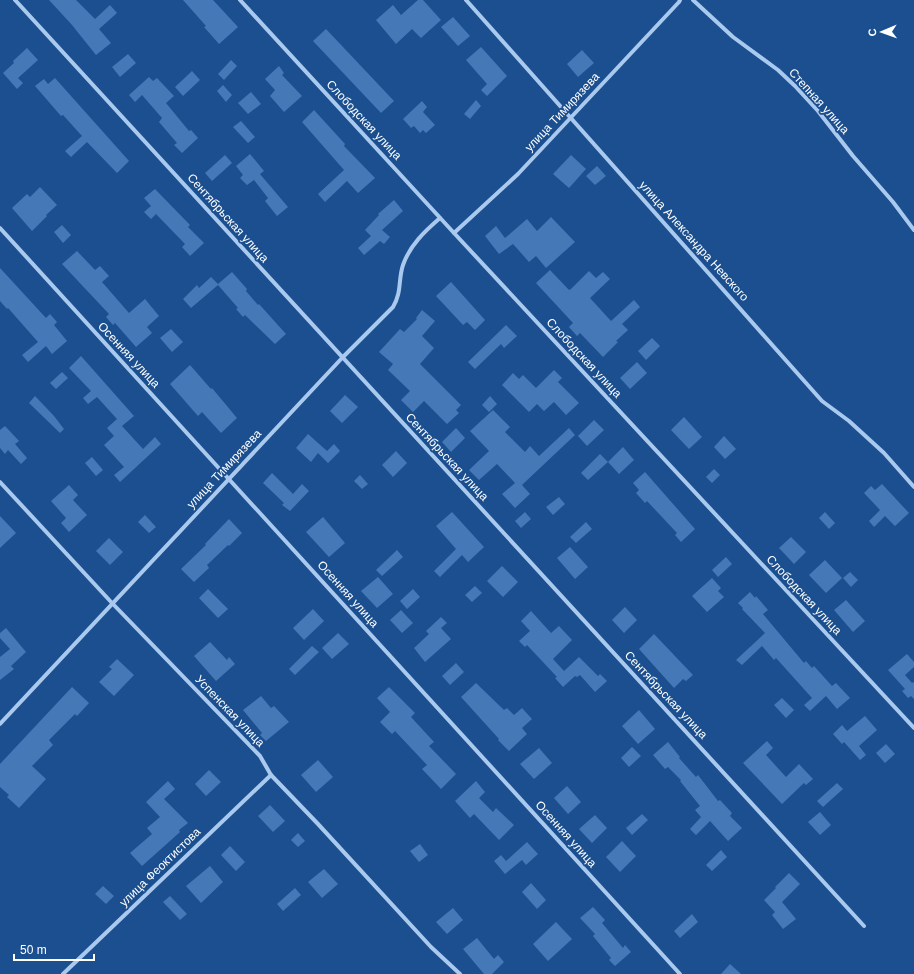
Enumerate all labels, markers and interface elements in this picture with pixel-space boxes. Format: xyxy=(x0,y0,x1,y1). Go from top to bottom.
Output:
north arrow xyxy=(862,12,902,52)
text: С xyxy=(866,28,878,37)
street label: Степная улица xyxy=(786,65,852,137)
street label: улица Тимирязева xyxy=(522,69,602,154)
street label: Слободская улица xyxy=(323,77,405,163)
street label: Сентябрьская улица xyxy=(184,171,272,266)
street label: улица Александра Невского xyxy=(636,178,752,304)
street label: Слободская улица xyxy=(543,315,625,401)
street label: Осенняя улица xyxy=(95,319,163,391)
street label: Сентябрьская улица xyxy=(403,410,491,504)
street label: улица Тимирязева xyxy=(184,426,264,511)
street label: Слободская улица xyxy=(763,552,845,638)
street label: Осенняя улица xyxy=(314,558,382,630)
street label: Сентябрьская улица xyxy=(622,648,710,742)
street label: Успенская улица xyxy=(192,672,268,750)
street label: Осенняя улица xyxy=(532,798,600,870)
street label: улица Феоктистова xyxy=(117,824,204,909)
scale bar xyxy=(14,936,94,962)
text: 50 m xyxy=(20,943,47,957)

